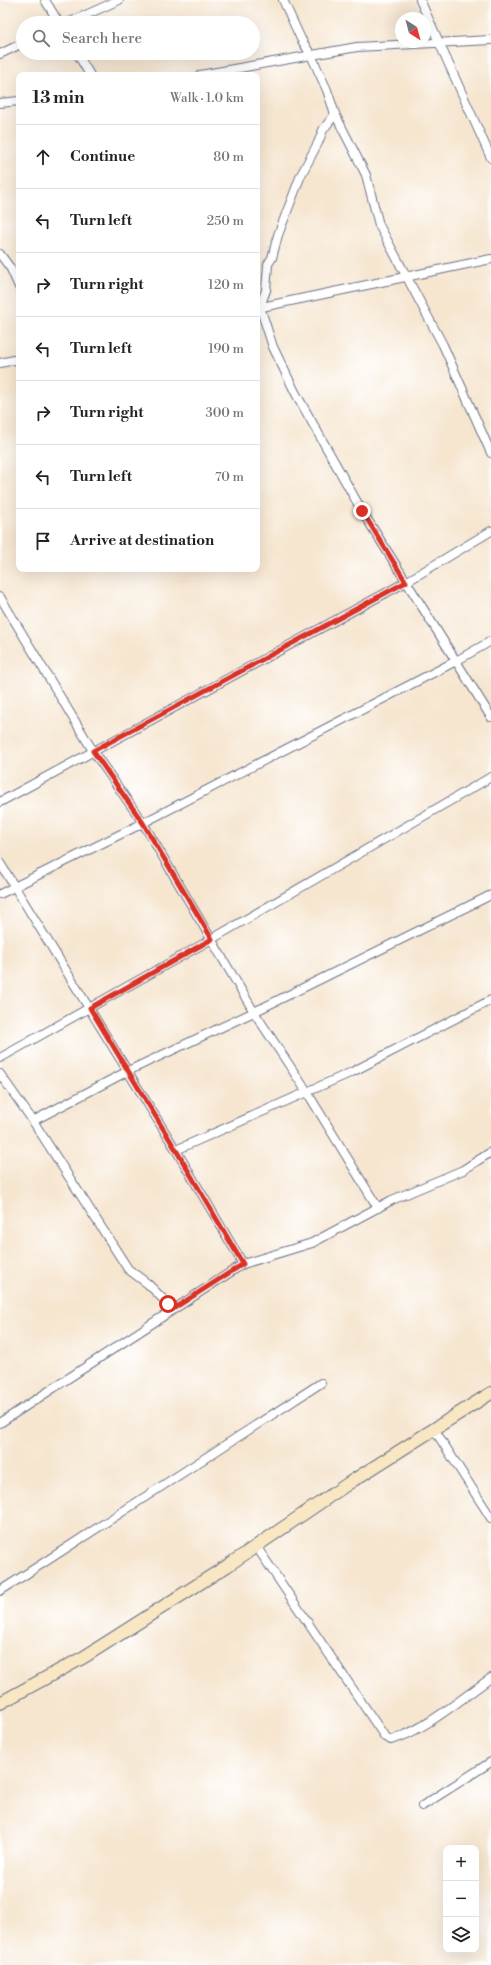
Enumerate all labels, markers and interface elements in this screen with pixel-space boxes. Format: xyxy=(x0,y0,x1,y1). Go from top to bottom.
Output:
north arrow xyxy=(395,12,431,48)
search box xyxy=(16,16,260,60)
icon: search xyxy=(30,27,52,49)
text: Search here xyxy=(62,29,142,48)
text: 13 min xyxy=(32,87,84,109)
text: Walk · 1.0 km xyxy=(170,90,244,106)
icon: ahead xyxy=(32,146,54,168)
text: Continue xyxy=(70,147,135,166)
text: 80 m xyxy=(213,149,244,165)
icon: left xyxy=(32,210,54,232)
text: Turn left xyxy=(70,211,132,230)
text: 250 m xyxy=(207,213,244,229)
icon: right xyxy=(32,274,54,296)
text: Turn right xyxy=(70,275,144,294)
text: 120 m xyxy=(208,277,244,293)
icon: left xyxy=(32,338,54,360)
text: Turn left xyxy=(70,339,132,358)
text: 190 m xyxy=(208,341,244,357)
icon: right xyxy=(32,402,54,424)
text: Turn right xyxy=(70,403,144,422)
text: 300 m xyxy=(206,405,244,421)
icon: left xyxy=(32,466,54,488)
text: Turn left xyxy=(70,467,132,486)
text: 70 m xyxy=(215,469,244,485)
route end xyxy=(353,502,371,520)
icon: arrive xyxy=(32,530,54,552)
text: Arrive at destination xyxy=(70,531,214,550)
route start xyxy=(159,1295,177,1313)
map controls xyxy=(443,1845,479,1953)
button: + xyxy=(443,1845,479,1881)
button: − xyxy=(443,1881,479,1917)
button: layers xyxy=(443,1917,479,1953)

